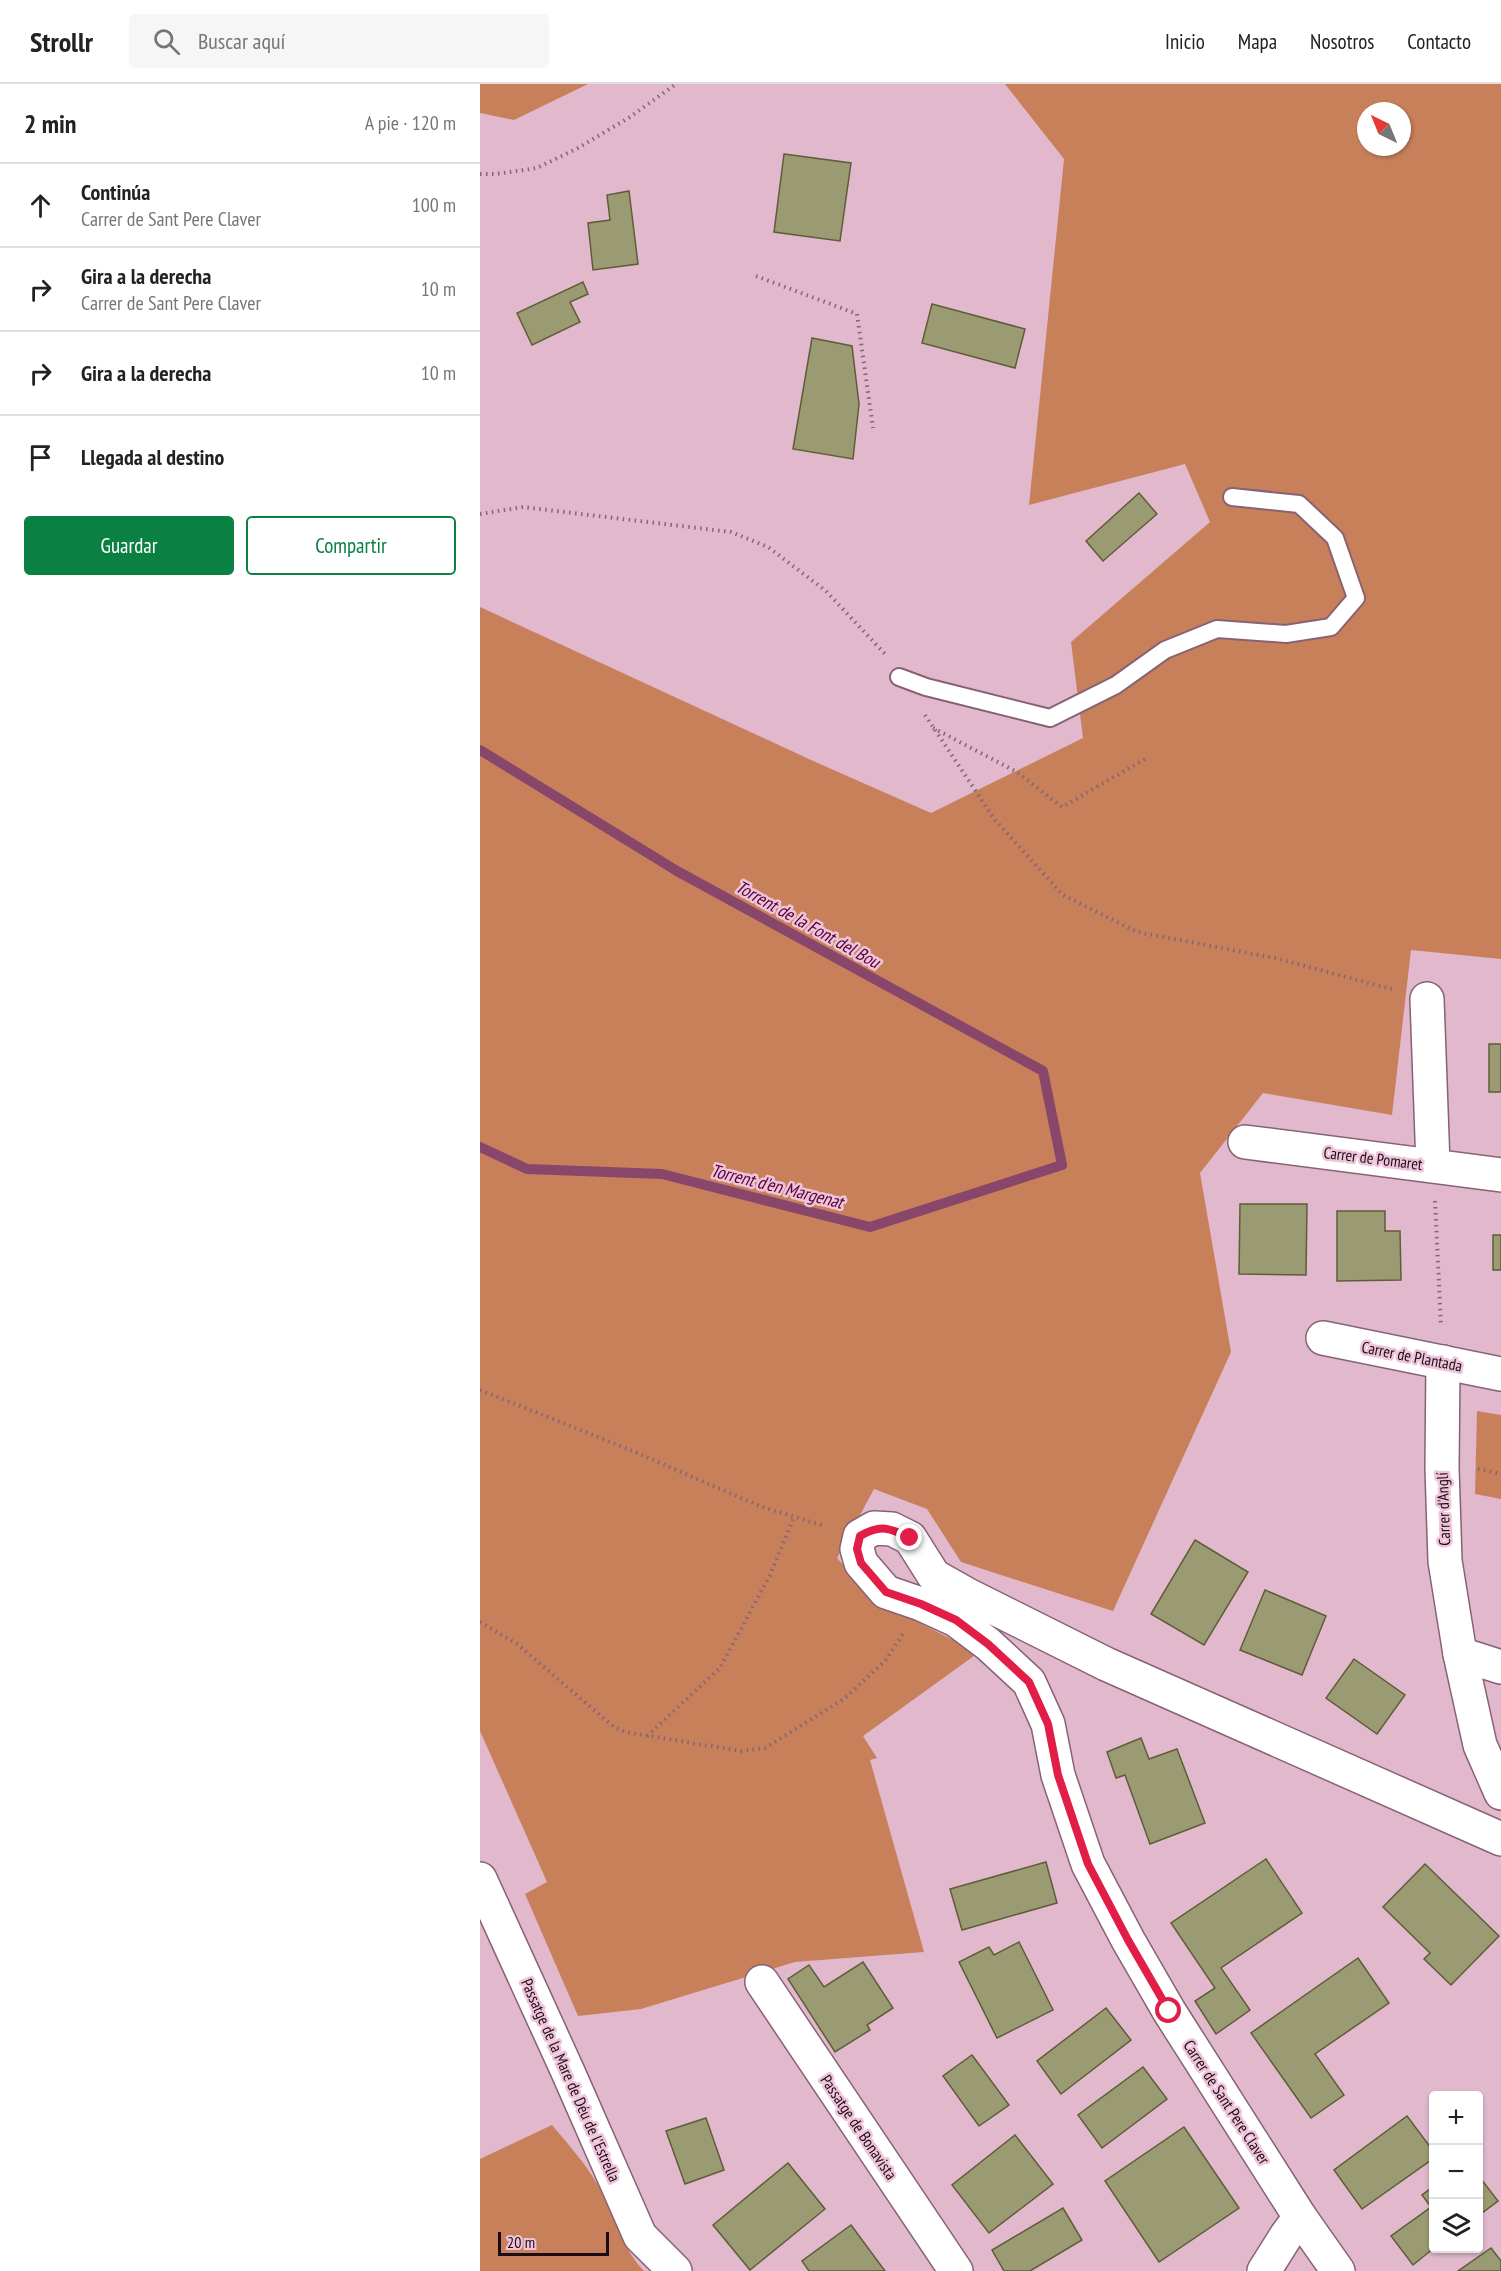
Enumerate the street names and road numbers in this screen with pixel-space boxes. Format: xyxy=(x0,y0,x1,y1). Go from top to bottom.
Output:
street label: Carrer de Pomaret xyxy=(1322,1142,1424,1174)
street label: Carrer de Plantada xyxy=(1360,1336,1464,1376)
street label: Carrer d'Anglí xyxy=(1432,1471,1454,1546)
street label: Passatge de la Mare de Déu de l'Estrella xyxy=(517,1975,625,2185)
street label: Carrer de Sant Pere Claver xyxy=(1179,2036,1275,2168)
street label: Passatge de Bonavista xyxy=(817,2071,901,2183)

